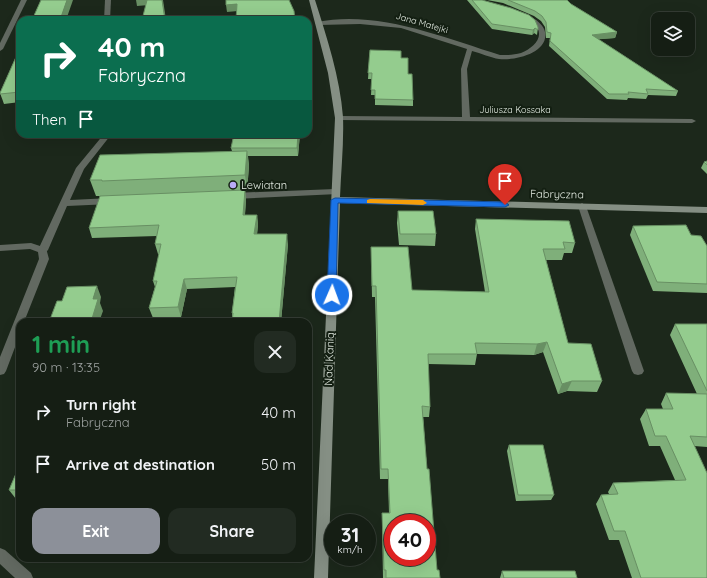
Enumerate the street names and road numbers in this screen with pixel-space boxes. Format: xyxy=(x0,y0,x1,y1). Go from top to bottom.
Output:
street label: Jana Matejki xyxy=(395,10,450,35)
street label: Juliusza Kossaka xyxy=(479,104,551,115)
street label: Fabryczna xyxy=(530,187,584,201)
street label: Nad Kanią xyxy=(321,332,337,386)

